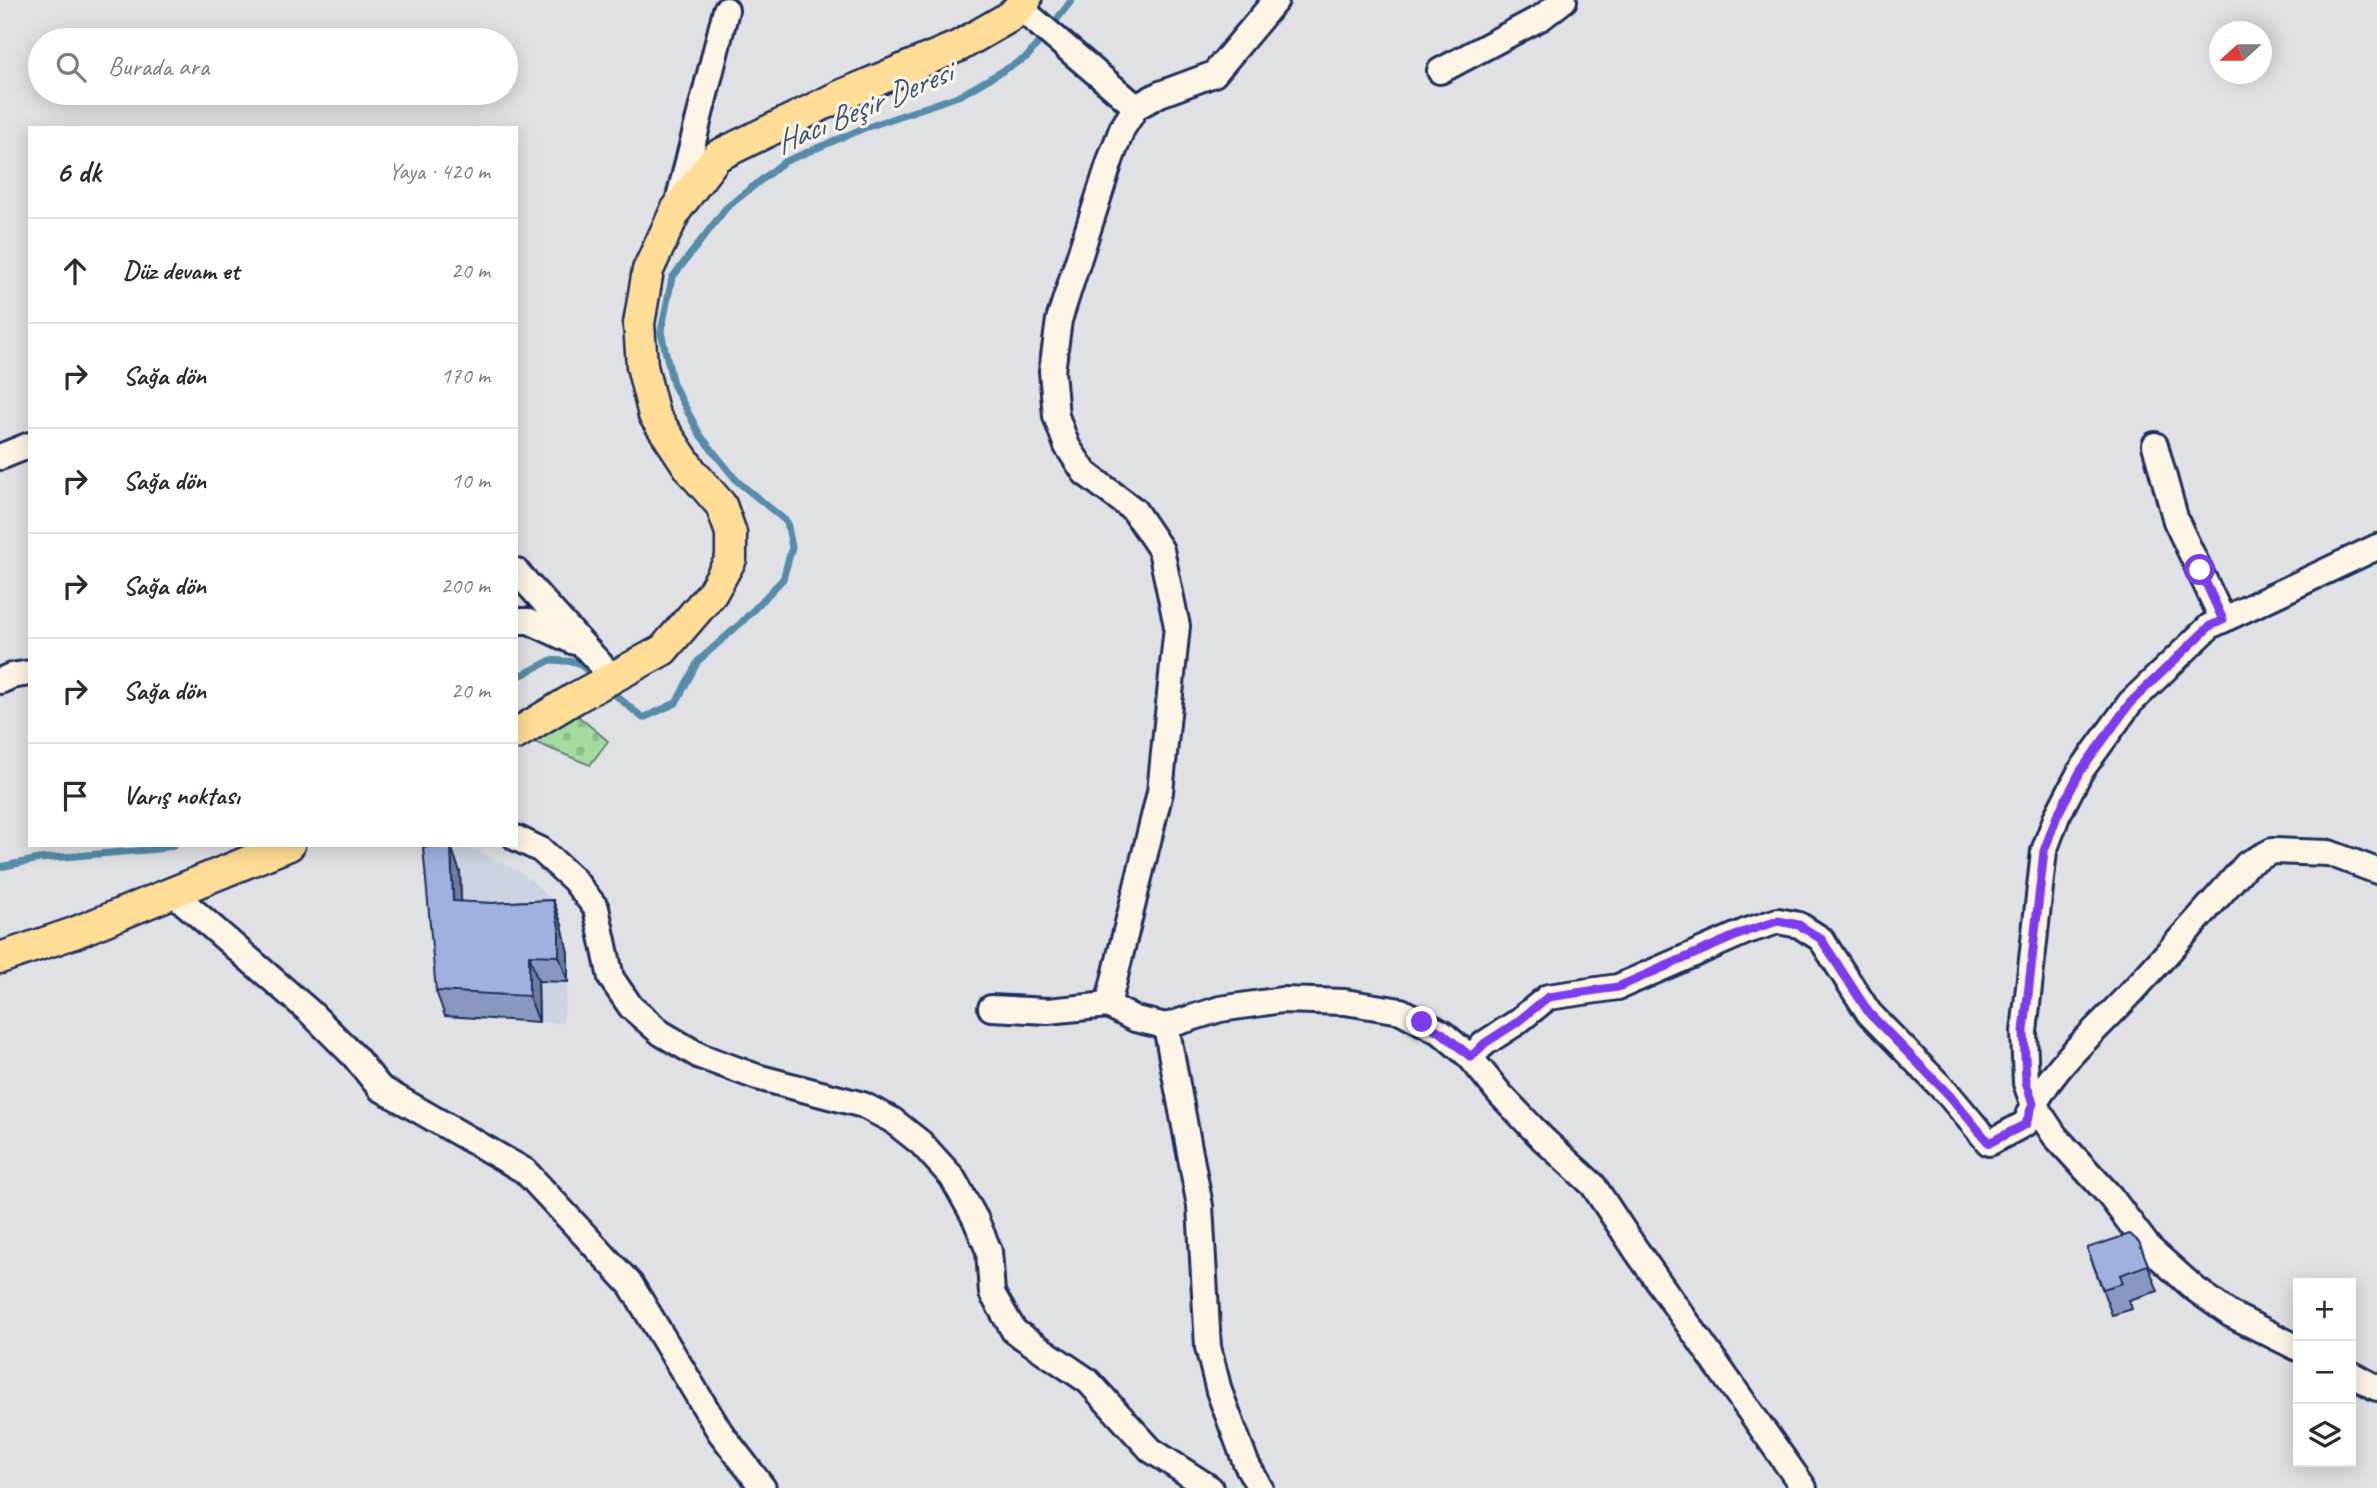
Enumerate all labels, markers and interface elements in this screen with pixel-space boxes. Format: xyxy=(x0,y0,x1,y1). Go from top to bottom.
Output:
north arrow xyxy=(2209,21,2272,84)
search box xyxy=(28,28,518,105)
icon: search xyxy=(52,48,90,86)
water label: Hacı Beşir Deresi xyxy=(769,49,965,163)
text: Burada ara xyxy=(108,50,209,83)
text: 6 dk xyxy=(56,153,101,191)
text: Yaya · 420 m xyxy=(388,157,490,186)
icon: ahead xyxy=(56,252,94,290)
text: Düz devam et xyxy=(123,254,239,287)
text: 20 m xyxy=(451,256,490,285)
icon: right xyxy=(56,357,94,395)
text: Sağa dön xyxy=(123,359,206,392)
text: 170 m xyxy=(441,361,490,390)
icon: right xyxy=(56,462,94,500)
text: Sağa dön xyxy=(123,464,206,497)
text: 10 m xyxy=(451,466,490,495)
route start xyxy=(2184,554,2215,585)
icon: right xyxy=(56,567,94,605)
text: Sağa dön xyxy=(123,569,206,602)
text: 200 m xyxy=(441,571,490,600)
icon: right xyxy=(56,672,94,710)
text: Sağa dön xyxy=(123,674,206,707)
text: 20 m xyxy=(451,676,490,705)
icon: arrive xyxy=(56,777,94,815)
text: Varış noktası xyxy=(123,779,240,812)
route end xyxy=(1406,1006,1437,1037)
map controls xyxy=(2293,1278,2356,1467)
button: + xyxy=(2293,1278,2356,1341)
button: − xyxy=(2293,1341,2356,1404)
button: layers xyxy=(2293,1404,2356,1467)

